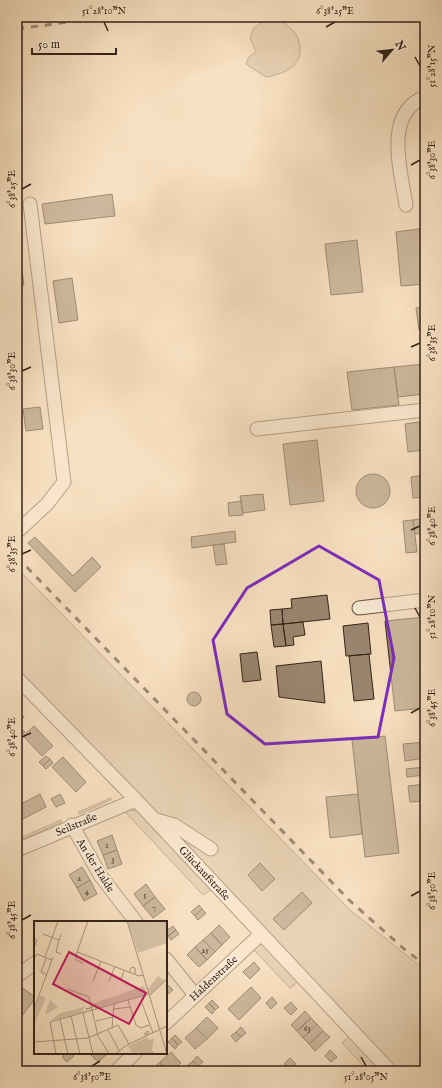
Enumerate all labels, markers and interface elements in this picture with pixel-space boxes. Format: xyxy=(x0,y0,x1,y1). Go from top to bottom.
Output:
text: 51°28'10"N xyxy=(82,5,126,18)
text: 6°38'25"E xyxy=(316,5,354,18)
scale bar xyxy=(32,30,116,56)
north arrow xyxy=(372,30,412,70)
text: 50 m xyxy=(38,37,60,52)
text: N xyxy=(391,37,409,54)
text: 51°28'15"N xyxy=(426,44,439,87)
text: 6°38'30"E xyxy=(426,141,439,179)
text: 6°38'25"E xyxy=(6,170,19,208)
text: 6°38'35"E xyxy=(426,324,439,362)
text: 6°38'30"E xyxy=(6,352,19,390)
text: 6°38'40"E xyxy=(426,506,439,546)
text: 6°38'35"E xyxy=(6,535,19,573)
text: 51°28'10"N xyxy=(426,595,439,639)
text: 6°38'45"E xyxy=(426,689,439,727)
text: 6°38'40"E xyxy=(6,717,19,757)
street label: Seilstraße xyxy=(53,810,99,840)
street label: An der Halde xyxy=(72,835,117,895)
house number: 1 xyxy=(105,840,109,851)
street label: Glückaufstraße xyxy=(175,843,233,904)
house number: 3 xyxy=(111,854,115,865)
text: 6°38'50"E xyxy=(426,872,439,910)
house number: 2 xyxy=(77,873,81,884)
house number: 4 xyxy=(85,886,90,897)
house number: 5 xyxy=(143,890,147,901)
text: 6°38'45"E xyxy=(6,901,19,939)
house number: 7 xyxy=(152,902,156,913)
inset map xyxy=(34,921,167,1054)
house number: 25 xyxy=(201,945,209,956)
street label: Haldenstraße xyxy=(187,953,241,1005)
house number: 63 xyxy=(303,1023,311,1034)
text: 6°38'50"E xyxy=(73,1071,111,1084)
text: 51°28'05"N xyxy=(344,1071,388,1084)

